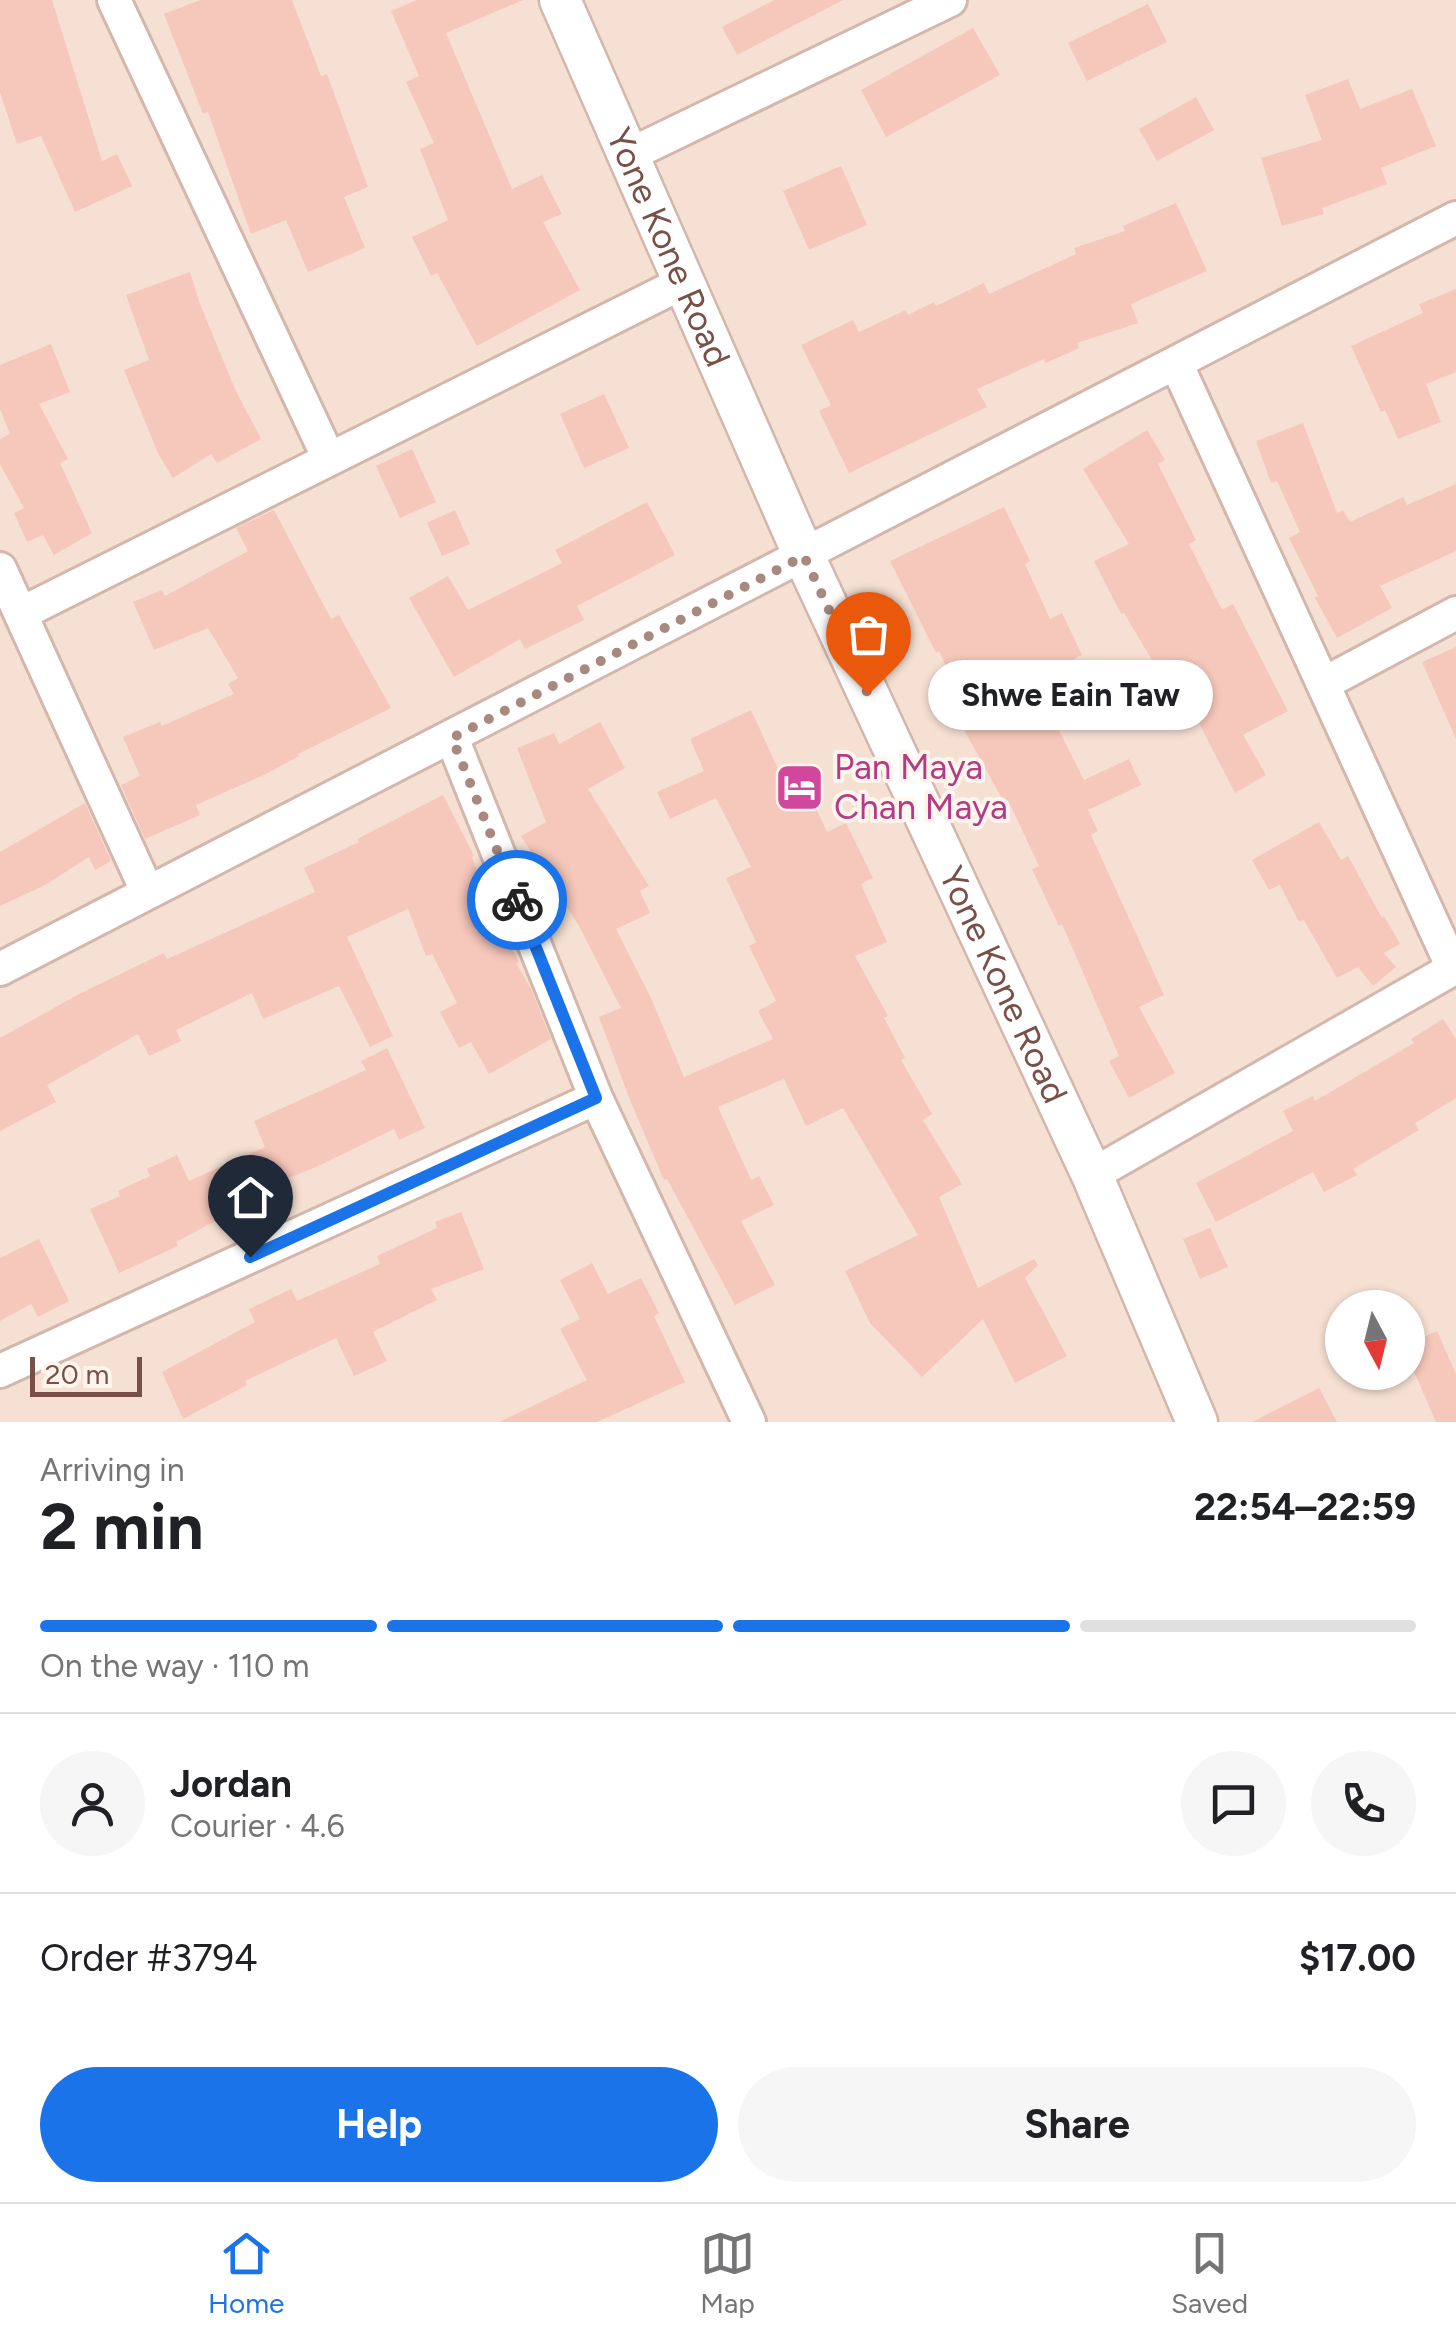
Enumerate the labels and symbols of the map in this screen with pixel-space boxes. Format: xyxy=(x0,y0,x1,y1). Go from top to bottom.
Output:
street label: Yone Kone Road xyxy=(598,122,739,373)
pin xyxy=(826,592,911,695)
callout: Shwe Eain Taw xyxy=(928,659,1213,729)
place label: Pan Maya Chan Maya xyxy=(834,746,1008,828)
hotel icon: Pan Maya Chan Maya xyxy=(773,761,825,813)
courier xyxy=(467,850,567,950)
street label: Yone Kone Road xyxy=(930,860,1076,1110)
pin xyxy=(208,1155,293,1258)
north arrow xyxy=(1325,1290,1425,1390)
scale bar xyxy=(30,1352,142,1396)

